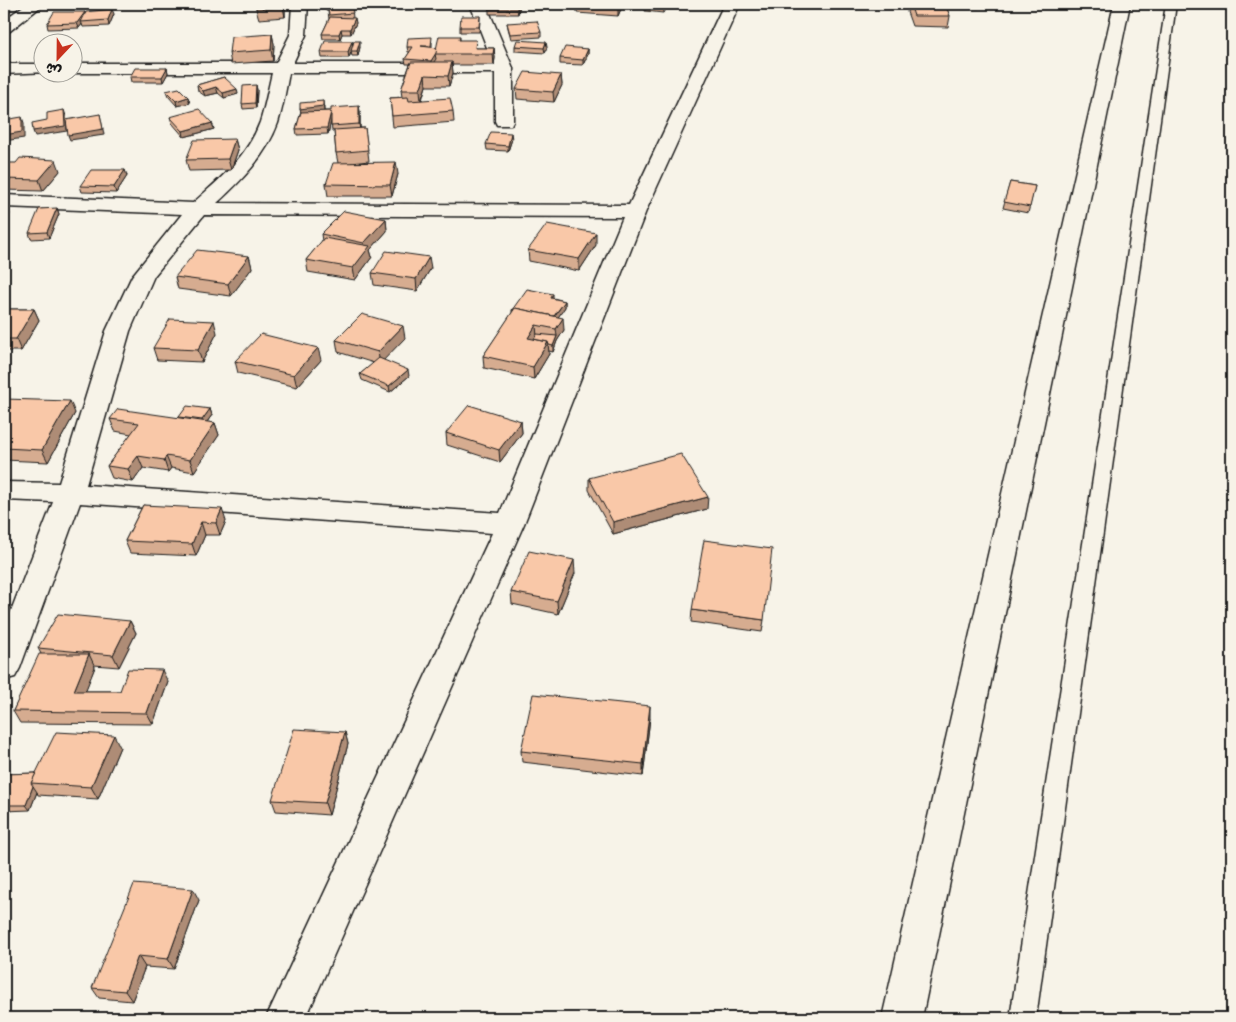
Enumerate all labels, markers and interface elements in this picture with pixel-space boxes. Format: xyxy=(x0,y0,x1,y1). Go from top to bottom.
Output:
north arrow xyxy=(32,32,82,82)
text: ش xyxy=(43,59,64,80)

